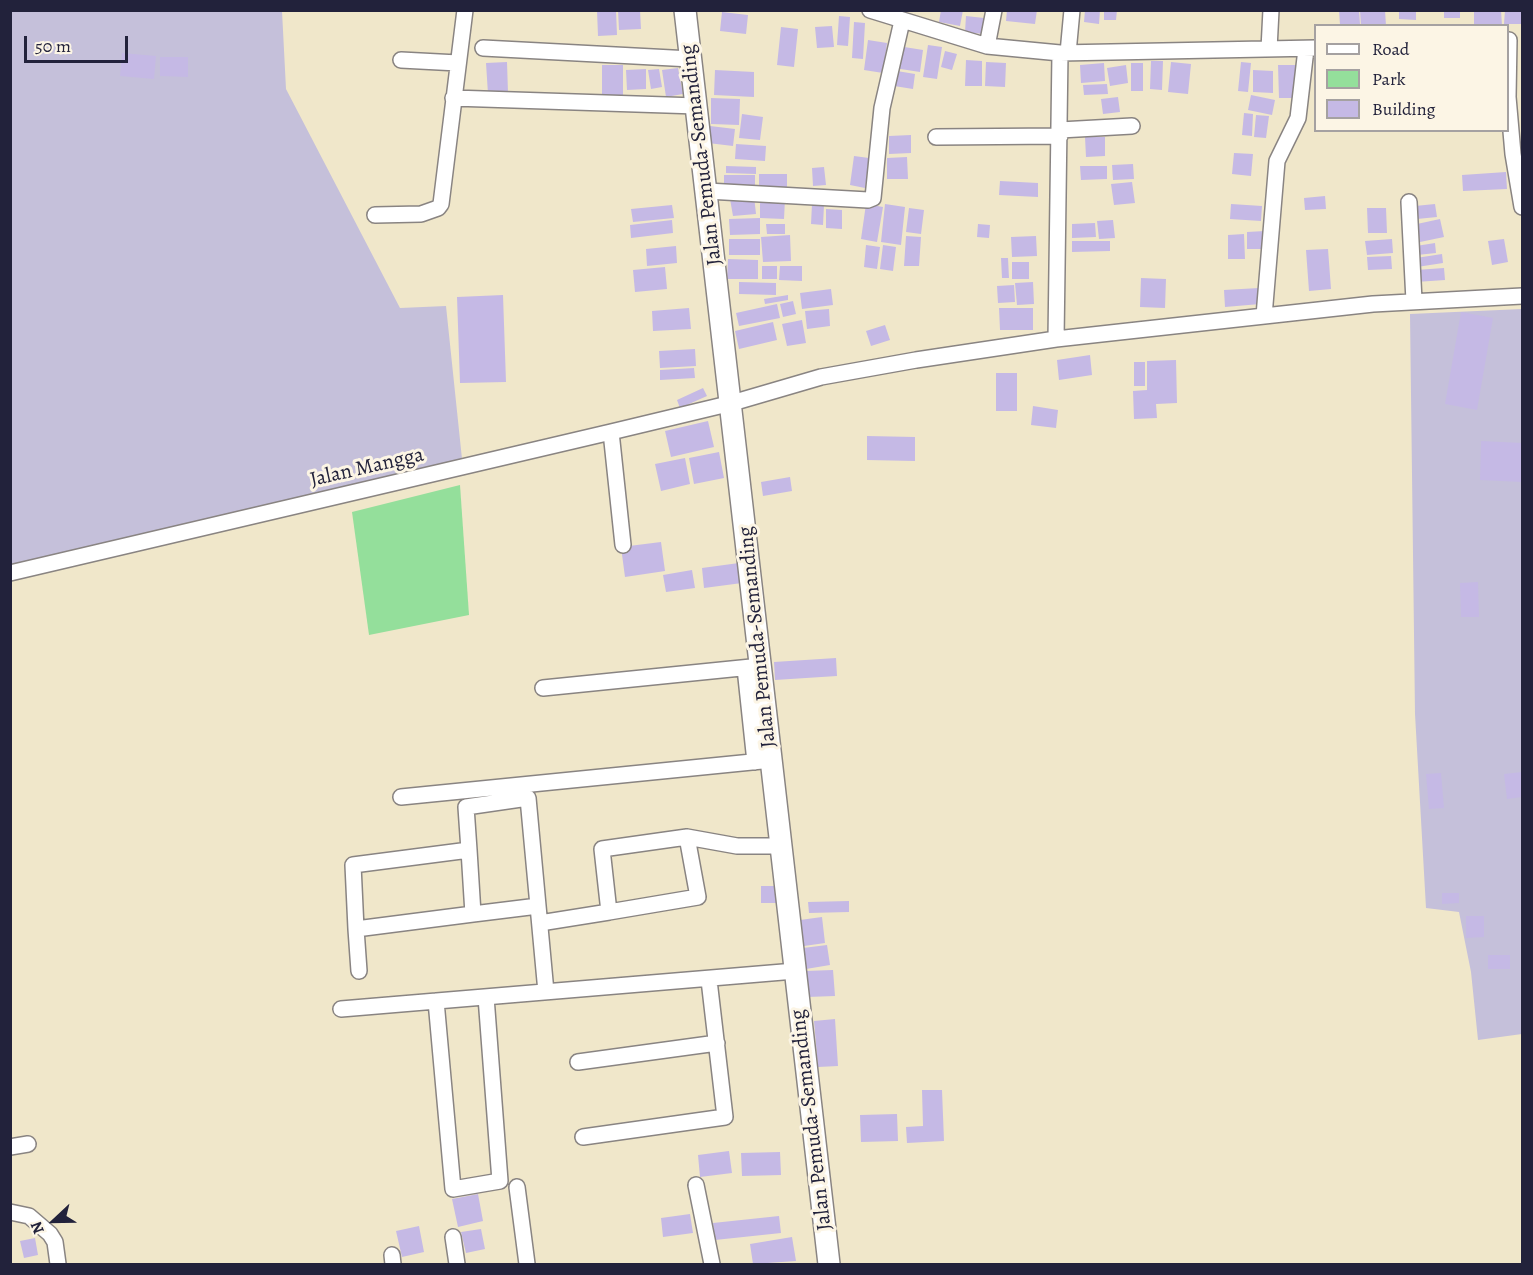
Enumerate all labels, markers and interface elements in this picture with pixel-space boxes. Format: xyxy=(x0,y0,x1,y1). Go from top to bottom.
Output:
scale bar xyxy=(27,24,130,62)
legend xyxy=(1314,24,1509,132)
text: 50 m xyxy=(35,34,71,58)
text: Road xyxy=(1372,37,1409,61)
street label: Jalan Pemuda-Semanding xyxy=(676,43,728,267)
text: Park xyxy=(1372,67,1406,91)
text: Building xyxy=(1372,97,1436,121)
street label: Jalan Mangga xyxy=(308,443,426,493)
street label: Jalan Pemuda-Semanding xyxy=(734,525,782,749)
street label: Jalan Pemuda-Semanding xyxy=(786,1008,838,1232)
north arrow xyxy=(24,1191,84,1251)
text: N xyxy=(25,1218,50,1237)

